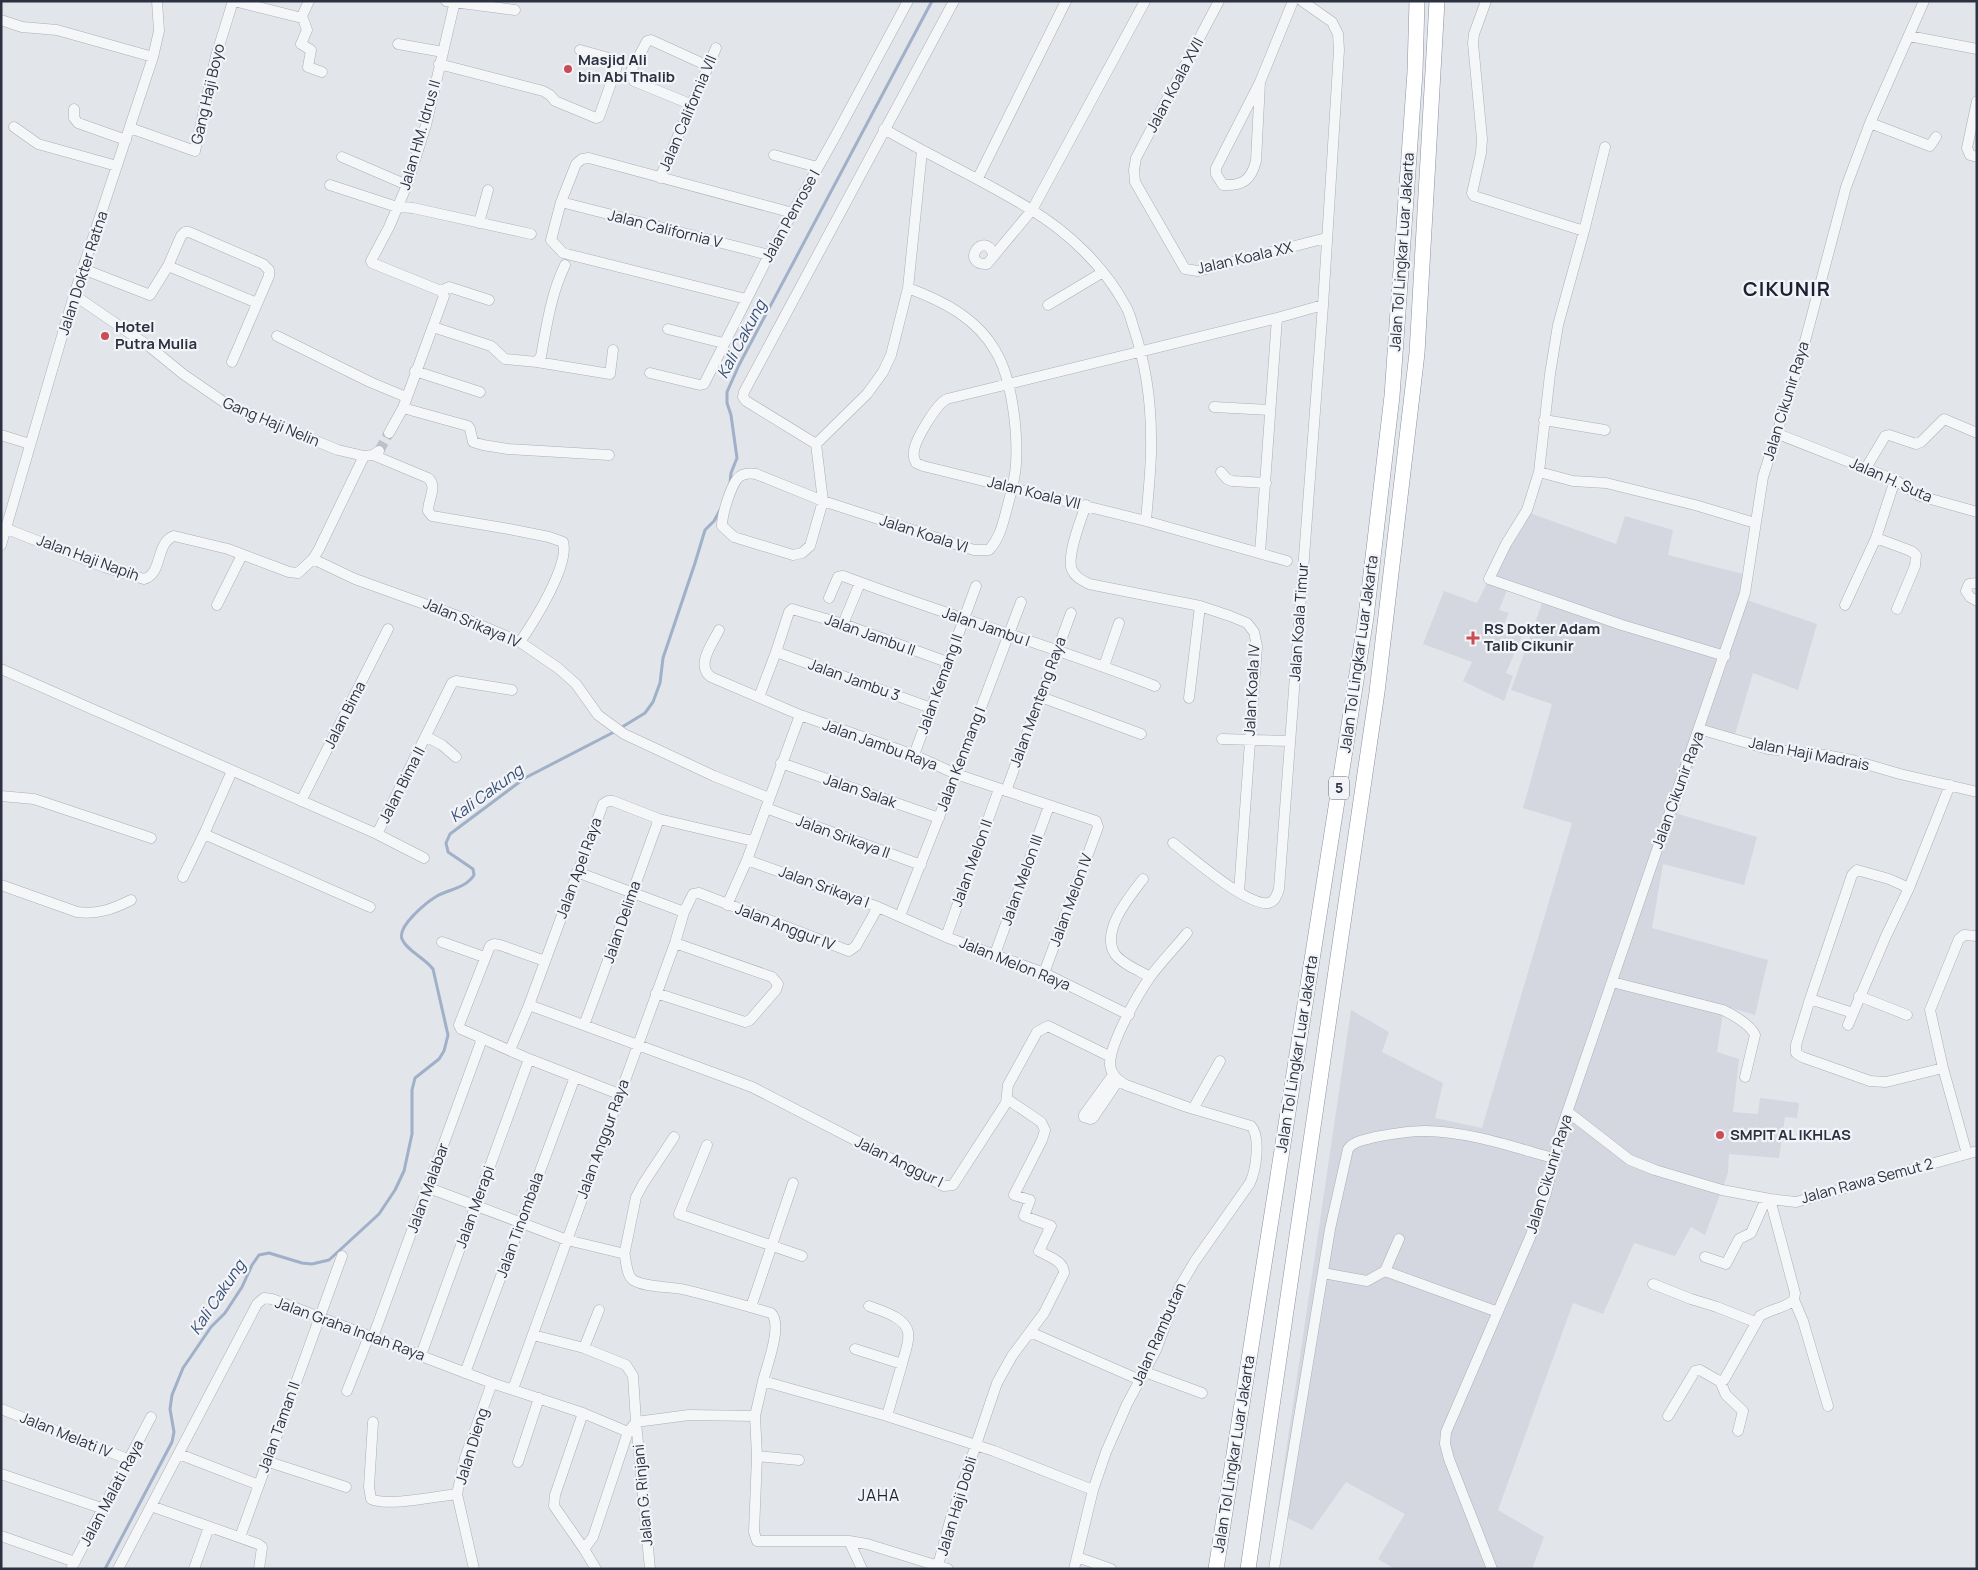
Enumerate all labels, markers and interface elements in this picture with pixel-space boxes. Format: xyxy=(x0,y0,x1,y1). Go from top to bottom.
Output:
street label: Jalan Koala XVII xyxy=(1141,34,1208,136)
street label: Gang Haji Boyo xyxy=(186,41,229,146)
place label: Masjid Ali bin Abi Thalib xyxy=(578,49,675,87)
street label: Jalan California VII xyxy=(654,52,721,174)
marker: Masjid Ali bin Abi Thalib xyxy=(562,63,574,75)
street label: Jalan HM. Idrus II xyxy=(394,78,445,192)
street label: Jalan Tol Lingkar Luar Jakarta xyxy=(1384,152,1419,352)
street label: Jalan Penrose I xyxy=(756,166,825,266)
street label: Jalan California V xyxy=(606,204,725,253)
street label: Jalan Dokter Ratna xyxy=(53,208,112,338)
street label: Jalan Koala XX xyxy=(1195,236,1295,279)
district label: CIKUNIR xyxy=(1743,275,1831,302)
water label: Kali Cakung xyxy=(711,295,772,382)
place label: Hotel Putra Mulia xyxy=(115,316,197,354)
marker: Hotel Putra Mulia xyxy=(99,330,111,342)
street label: Jalan Cikunir Raya xyxy=(1757,339,1814,463)
street label: Gang Haji Nelin xyxy=(219,392,323,451)
street label: Jalan H. Suta xyxy=(1846,452,1936,507)
street label: Jalan Koala VII xyxy=(985,471,1083,514)
street label: Jalan Koala VI xyxy=(877,509,971,558)
street label: Jalan Haji Napih xyxy=(34,529,142,586)
street label: Jalan Tol Lingkar Luar Jakarta xyxy=(1334,554,1383,754)
street label: Jalan Koala Timur xyxy=(1284,561,1313,682)
street label: Jalan Srikaya IV xyxy=(420,593,524,653)
street label: Jalan Jambu I xyxy=(940,602,1033,651)
street label: Jalan Jambu II xyxy=(822,608,918,661)
place label: RS Dokter Adam Talib Cikunir xyxy=(1484,618,1600,656)
street label: Jalan Kemang II xyxy=(912,631,967,737)
marker: RS Dokter Adam Talib Cikunir xyxy=(1466,631,1480,645)
street label: Jalan Menteng Raya xyxy=(1004,634,1071,770)
street label: Jalan Koala IV xyxy=(1239,644,1264,736)
street label: Jalan Jambu 3 xyxy=(805,653,903,706)
street label: Jalan Bima xyxy=(319,678,370,752)
street label: Jalan Kenmang I xyxy=(931,704,990,814)
street label: Jalan Jambu Raya xyxy=(820,714,941,775)
street label: Jalan Cikunir Raya xyxy=(1647,728,1709,852)
street label: Jalan Haji Madrais xyxy=(1747,732,1871,776)
street label: Jalan Bima II xyxy=(373,743,430,826)
water label: Kali Cakung xyxy=(445,758,528,827)
street label: Jalan Salak xyxy=(821,768,900,813)
road number: 5 xyxy=(1329,776,1349,800)
street label: Jalan Srikaya II xyxy=(793,810,893,863)
street label: Jalan Apel Raya xyxy=(551,814,607,921)
street label: Jalan Melon II xyxy=(946,816,997,910)
street label: Jalan Melon III xyxy=(995,832,1048,928)
street label: Jalan Melon IV xyxy=(1044,851,1097,949)
street label: Jalan Srikaya I xyxy=(776,860,872,913)
street label: Jalan Delima xyxy=(598,878,645,966)
street label: Jalan Anggur IV xyxy=(732,898,838,955)
street label: Jalan Melon Raya xyxy=(957,932,1074,995)
street label: Jalan Tol Lingkar Luar Jakarta xyxy=(1271,954,1322,1154)
street label: Jalan Anggur Raya xyxy=(571,1076,634,1202)
street label: Jalan Cikunir Raya xyxy=(1520,1112,1577,1236)
place label: SMPIT AL IKHLAS xyxy=(1730,1124,1851,1145)
marker: SMPIT AL IKHLAS xyxy=(1714,1129,1726,1141)
street label: Jalan Anggur I xyxy=(851,1131,947,1192)
street label: Jalan Malabar xyxy=(402,1139,454,1236)
street label: Jalan Rawa Semut 2 xyxy=(1799,1153,1935,1208)
street label: Jalan Merapi xyxy=(450,1163,499,1251)
street label: Jalan Tinombala xyxy=(491,1169,548,1281)
water label: Kali Cakung xyxy=(184,1254,251,1339)
street label: Jalan Rambutan xyxy=(1126,1279,1191,1389)
street label: Jalan Graha Indah Raya xyxy=(272,1292,428,1365)
street label: Jalan Tol Lingkar Luar Jakarta xyxy=(1208,1354,1259,1554)
street label: Jalan Taman II xyxy=(252,1378,305,1475)
street label: Jalan Dieng xyxy=(450,1405,493,1487)
street label: Jalan Melati IV xyxy=(17,1407,115,1462)
street label: Jalan Malati Raya xyxy=(75,1436,148,1550)
street label: Jalan G. Rinjani xyxy=(628,1443,657,1547)
street label: Jalan Haji Dobli xyxy=(931,1454,982,1558)
district label: JAHA xyxy=(858,1484,900,1506)

